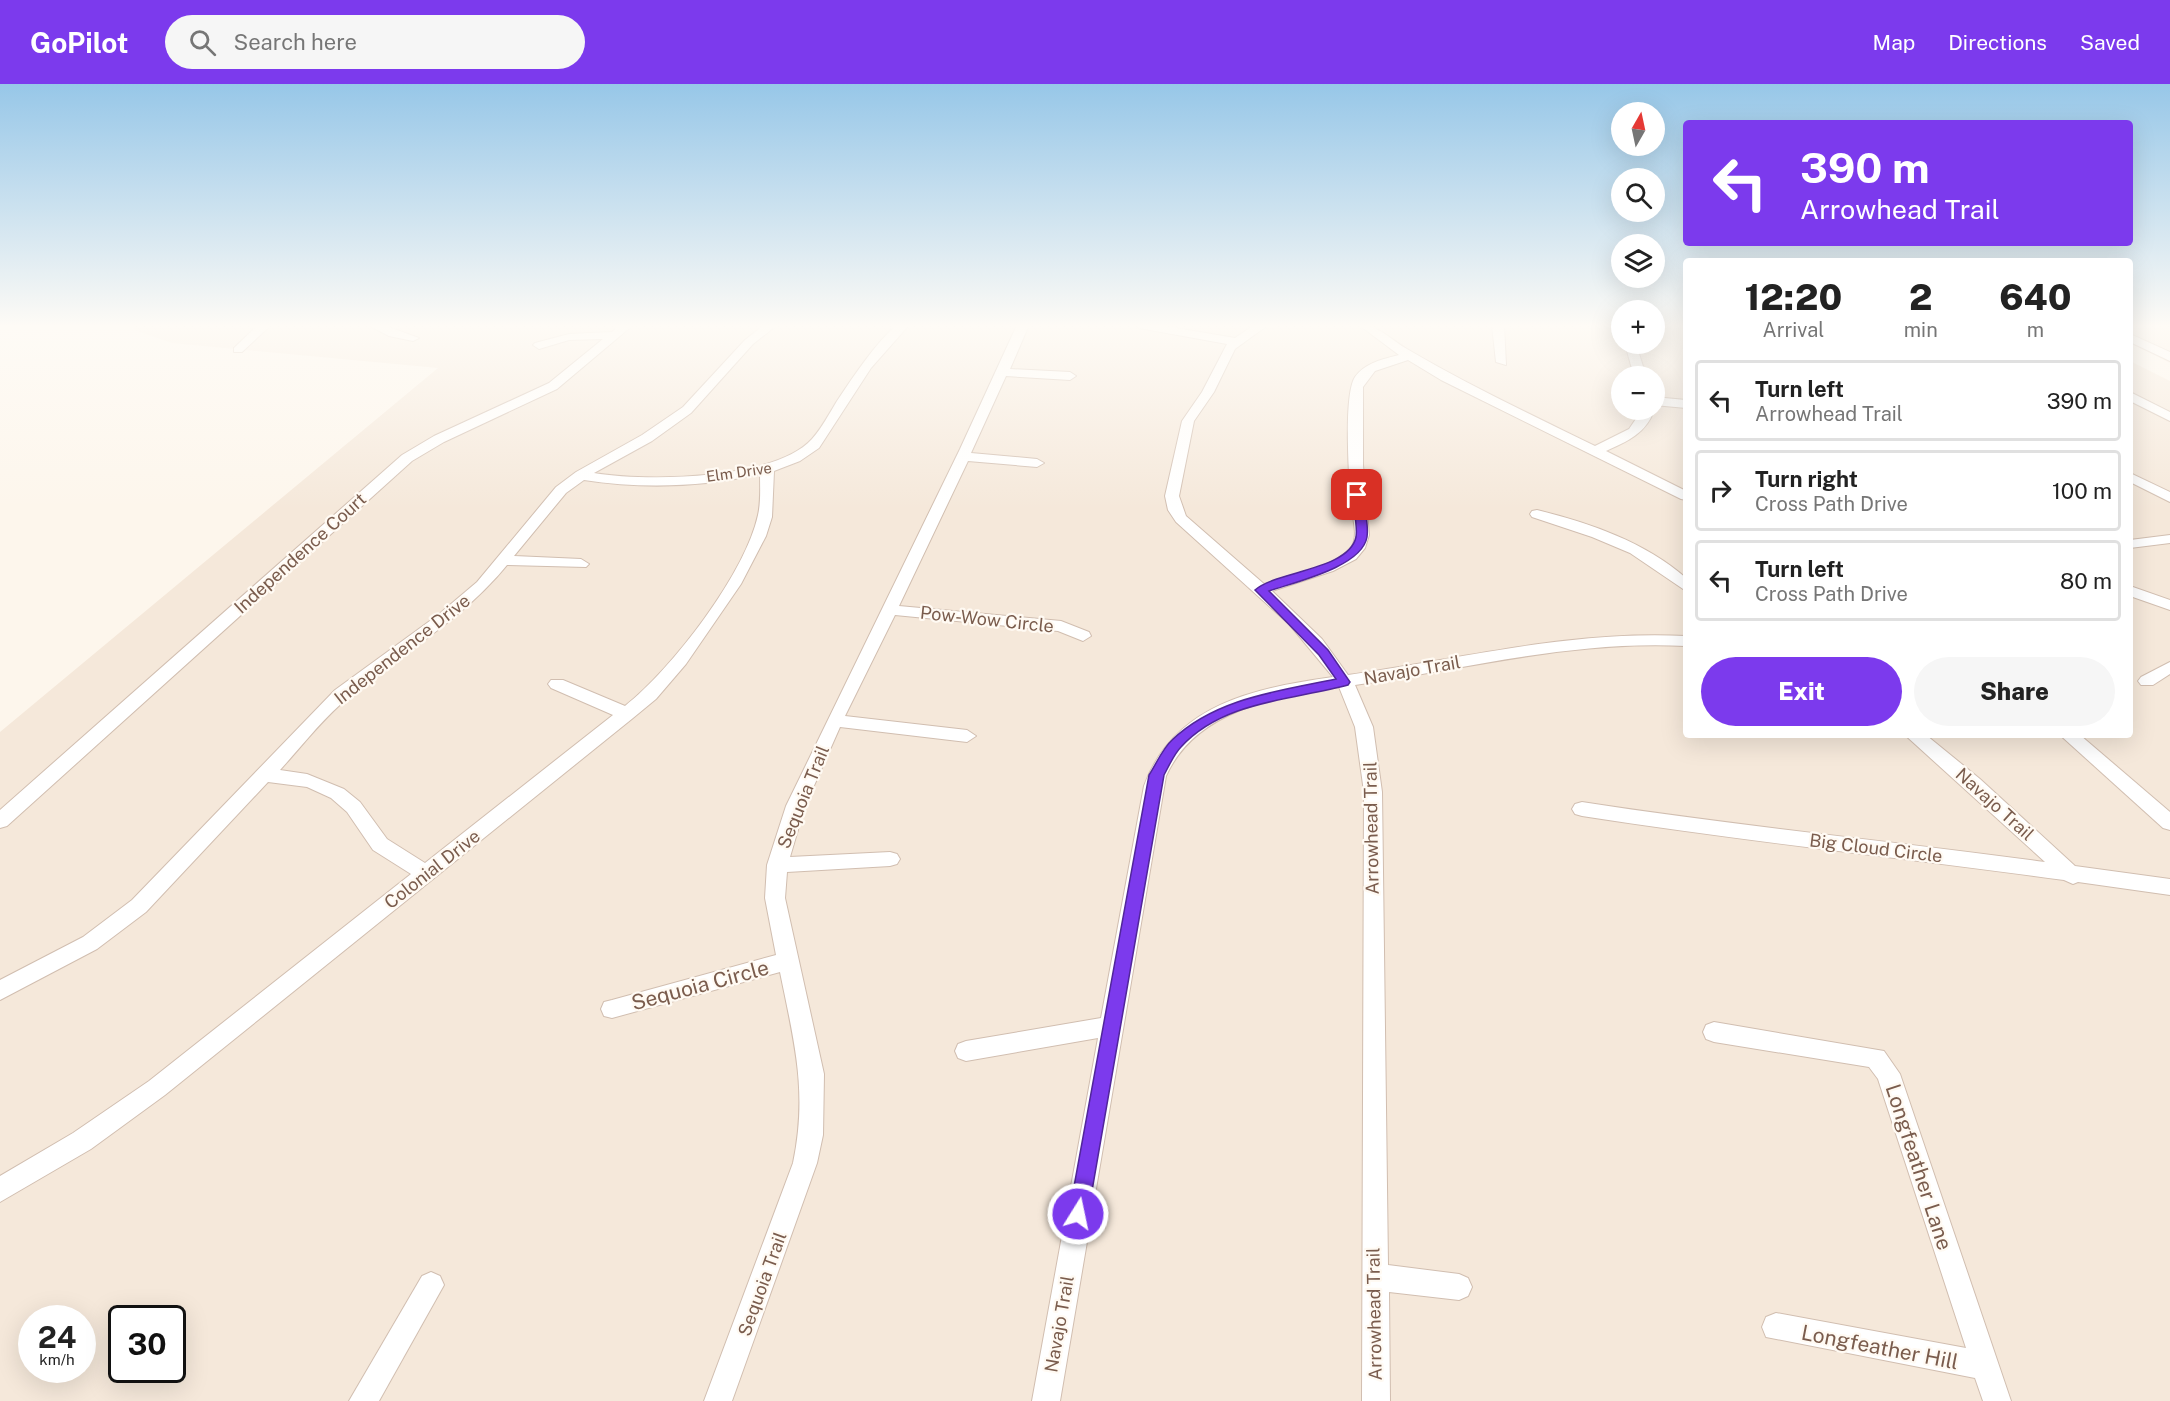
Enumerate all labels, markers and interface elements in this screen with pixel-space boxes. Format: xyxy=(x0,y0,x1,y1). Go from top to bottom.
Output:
search box xyxy=(165,15,585,69)
text: GoPilot xyxy=(30,26,129,59)
icon: search xyxy=(186,26,219,59)
text: Search here xyxy=(234,29,357,55)
text: Map xyxy=(1873,30,1915,55)
text: Directions xyxy=(1948,30,2047,55)
text: Saved xyxy=(2080,30,2140,55)
north arrow xyxy=(1611,102,1665,156)
map controls xyxy=(1611,102,1665,420)
text: 390 m xyxy=(1800,143,1930,192)
icon: left xyxy=(1701,144,1779,222)
button: search xyxy=(1611,168,1665,222)
text: Arrowhead Trail xyxy=(1800,193,2000,225)
button: layers xyxy=(1611,234,1665,288)
text: 12:20 xyxy=(1745,276,1842,318)
text: 2 xyxy=(1909,276,1933,318)
text: 640 xyxy=(1999,276,2071,318)
button: + xyxy=(1611,300,1665,354)
text: Arrival xyxy=(1763,318,1824,342)
text: min xyxy=(1904,318,1938,342)
text: m xyxy=(2027,318,2044,342)
button: − xyxy=(1611,366,1665,420)
text: Turn left xyxy=(1755,376,1844,402)
icon: left xyxy=(1704,384,1737,417)
text: 390 m xyxy=(2047,388,2112,414)
text: Arrowhead Trail xyxy=(1755,402,1903,426)
street label: Elm Drive xyxy=(705,459,773,485)
text: Turn right xyxy=(1755,466,1858,492)
pin xyxy=(1331,469,1382,520)
icon: right xyxy=(1704,474,1737,507)
icon: arrive xyxy=(1340,478,1373,511)
text: 100 m xyxy=(2052,478,2112,504)
street label: Independence Court xyxy=(230,488,370,618)
text: Cross Path Drive xyxy=(1755,492,1908,516)
text: Turn left xyxy=(1755,556,1844,582)
icon: left xyxy=(1704,564,1737,597)
text: 80 m xyxy=(2060,568,2112,594)
text: Cross Path Drive xyxy=(1755,582,1908,606)
street label: Independence Drive xyxy=(330,590,474,708)
street label: Pow-Wow Circle xyxy=(919,602,1055,636)
street label: Navajo Trail xyxy=(1362,651,1462,689)
button: Exit xyxy=(1701,657,1902,726)
button: Share xyxy=(1914,657,2115,726)
street label: Sequoia Trail xyxy=(773,742,833,852)
street label: Arrowhead Trail xyxy=(1359,761,1383,895)
street label: Navajo Trail xyxy=(1952,763,2038,845)
street label: Colonial Drive xyxy=(380,825,484,913)
street label: Big Cloud Circle xyxy=(1808,829,1944,867)
street label: Sequoia Circle xyxy=(629,955,771,1015)
street label: Longfeather Lane xyxy=(1880,1081,1958,1253)
position arrow xyxy=(1046,1182,1110,1246)
street label: Sequoia Trail xyxy=(733,1229,791,1339)
street label: Arrowhead Trail xyxy=(1362,1247,1386,1381)
street label: Navajo Trail xyxy=(1040,1274,1078,1374)
speed limit sign: 30 xyxy=(108,1305,186,1383)
text: 24 xyxy=(38,1319,76,1355)
street label: Longfeather Hill xyxy=(1799,1320,1961,1374)
text: km/h xyxy=(39,1351,75,1368)

